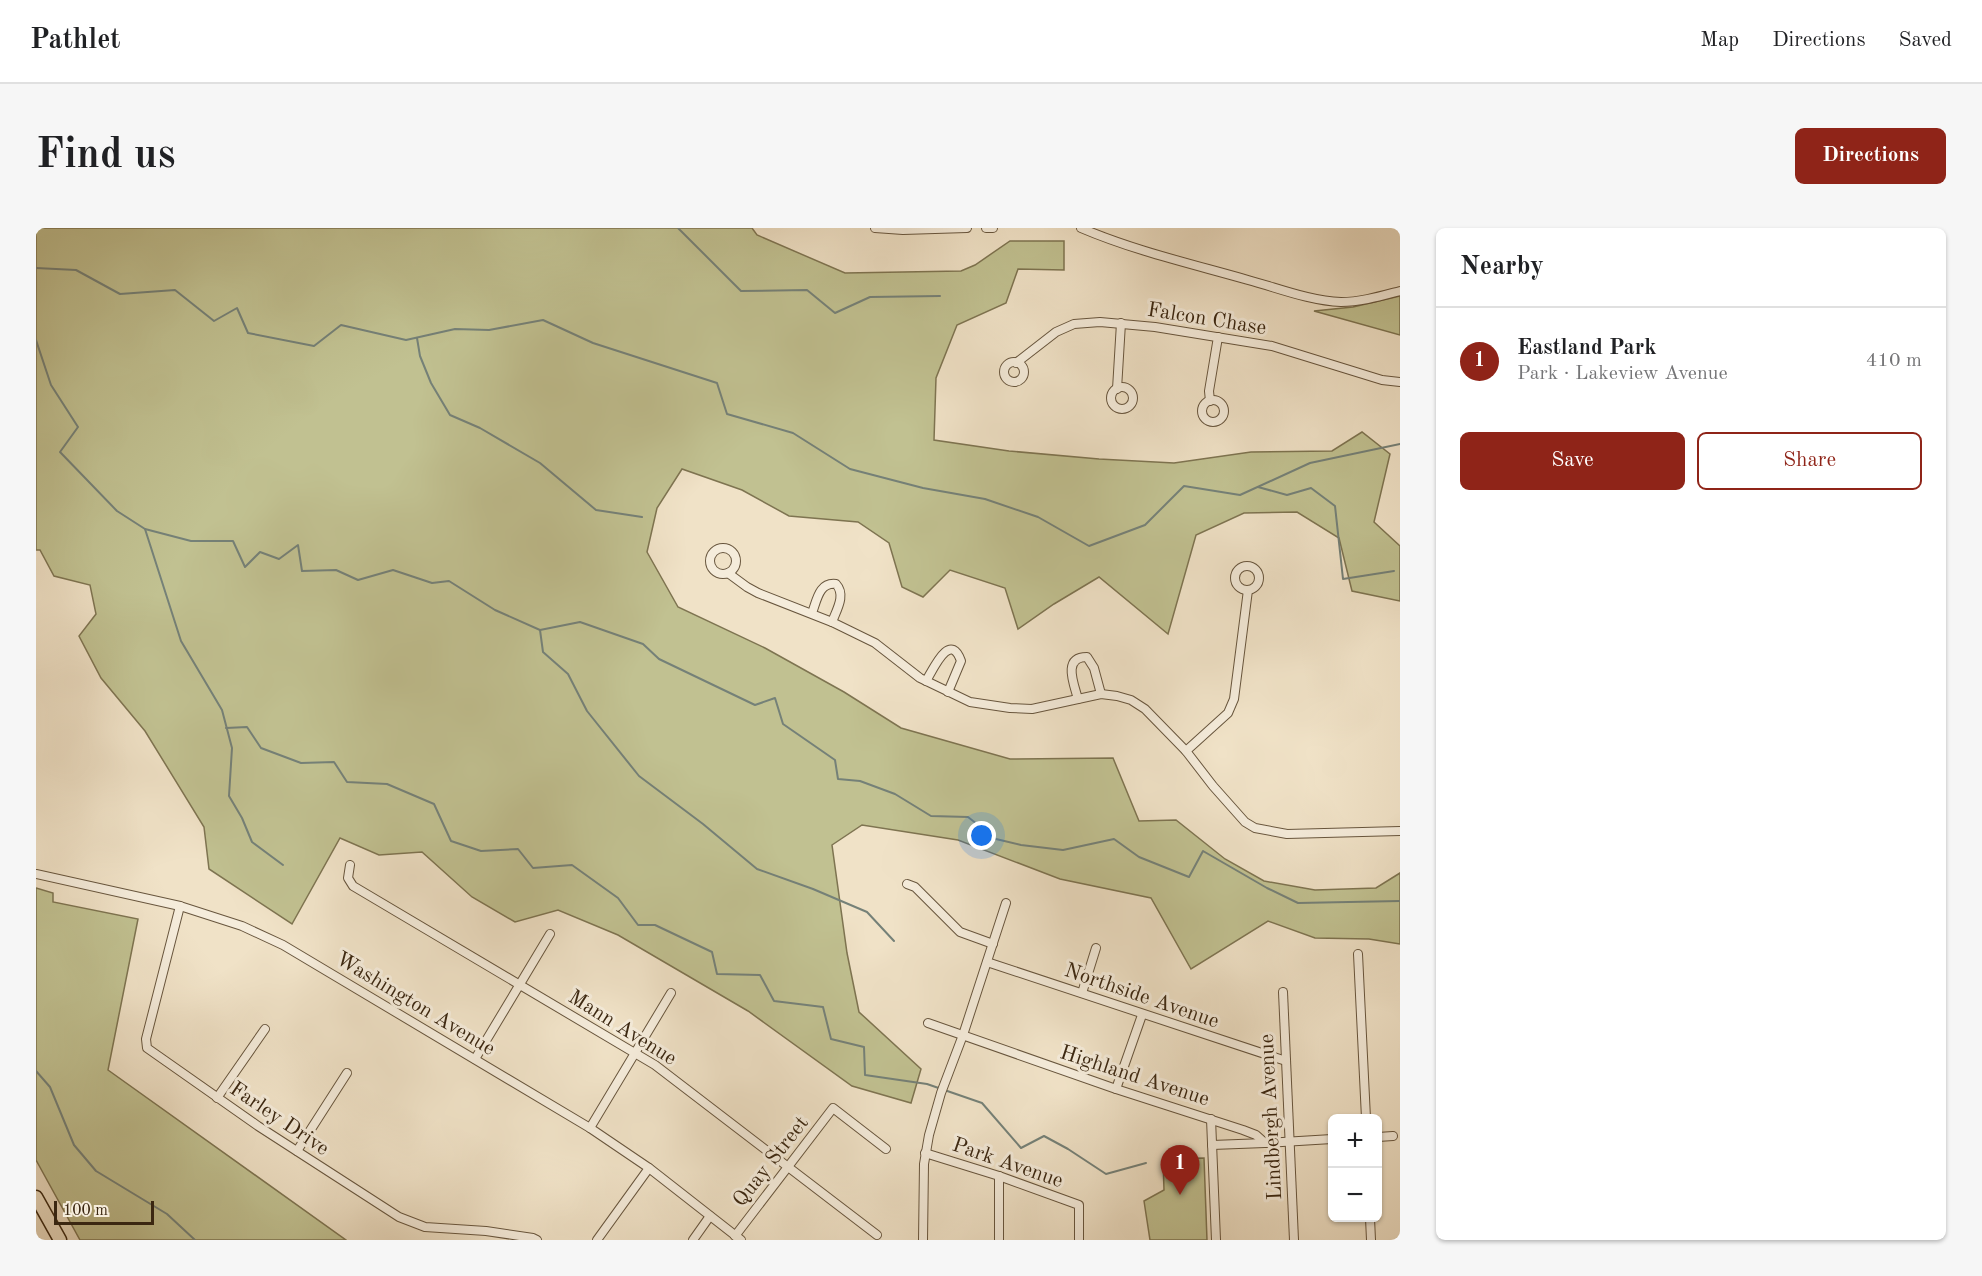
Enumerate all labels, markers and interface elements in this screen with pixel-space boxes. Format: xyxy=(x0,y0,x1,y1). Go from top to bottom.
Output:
text: Pathlet xyxy=(30,27,121,55)
text: Map xyxy=(1700,30,1739,51)
text: Directions xyxy=(1772,30,1866,51)
text: Saved xyxy=(1899,30,1952,51)
button: Directions xyxy=(1795,128,1946,184)
text: Find us xyxy=(36,135,175,177)
text: Nearby xyxy=(1460,254,1544,280)
street label: Falcon Chase xyxy=(1146,300,1268,339)
text: Eastland Park xyxy=(1517,337,1657,359)
text: 1 xyxy=(1474,351,1485,371)
text: 410 m xyxy=(1866,351,1922,371)
text: Park · Lakeview Avenue xyxy=(1517,364,1728,384)
button: Save xyxy=(1460,432,1685,490)
button: Share xyxy=(1697,432,1922,490)
your location xyxy=(967,821,996,850)
street label: Washington Avenue xyxy=(332,948,499,1060)
street label: Northside Avenue xyxy=(1062,960,1221,1033)
street label: Mann Avenue xyxy=(564,987,680,1070)
street label: Lindbergh Avenue xyxy=(1257,1033,1286,1201)
street label: Highland Avenue xyxy=(1057,1042,1212,1111)
street label: Farley Drive xyxy=(226,1078,333,1160)
street label: Quay Street xyxy=(729,1113,813,1211)
map controls xyxy=(1328,1114,1382,1222)
button: + xyxy=(1328,1114,1382,1168)
street label: Park Avenue xyxy=(949,1135,1066,1192)
pin: 1 xyxy=(1160,1146,1200,1195)
button: − xyxy=(1328,1168,1382,1222)
scale bar xyxy=(54,1198,154,1226)
text: 100 m xyxy=(63,1203,108,1219)

